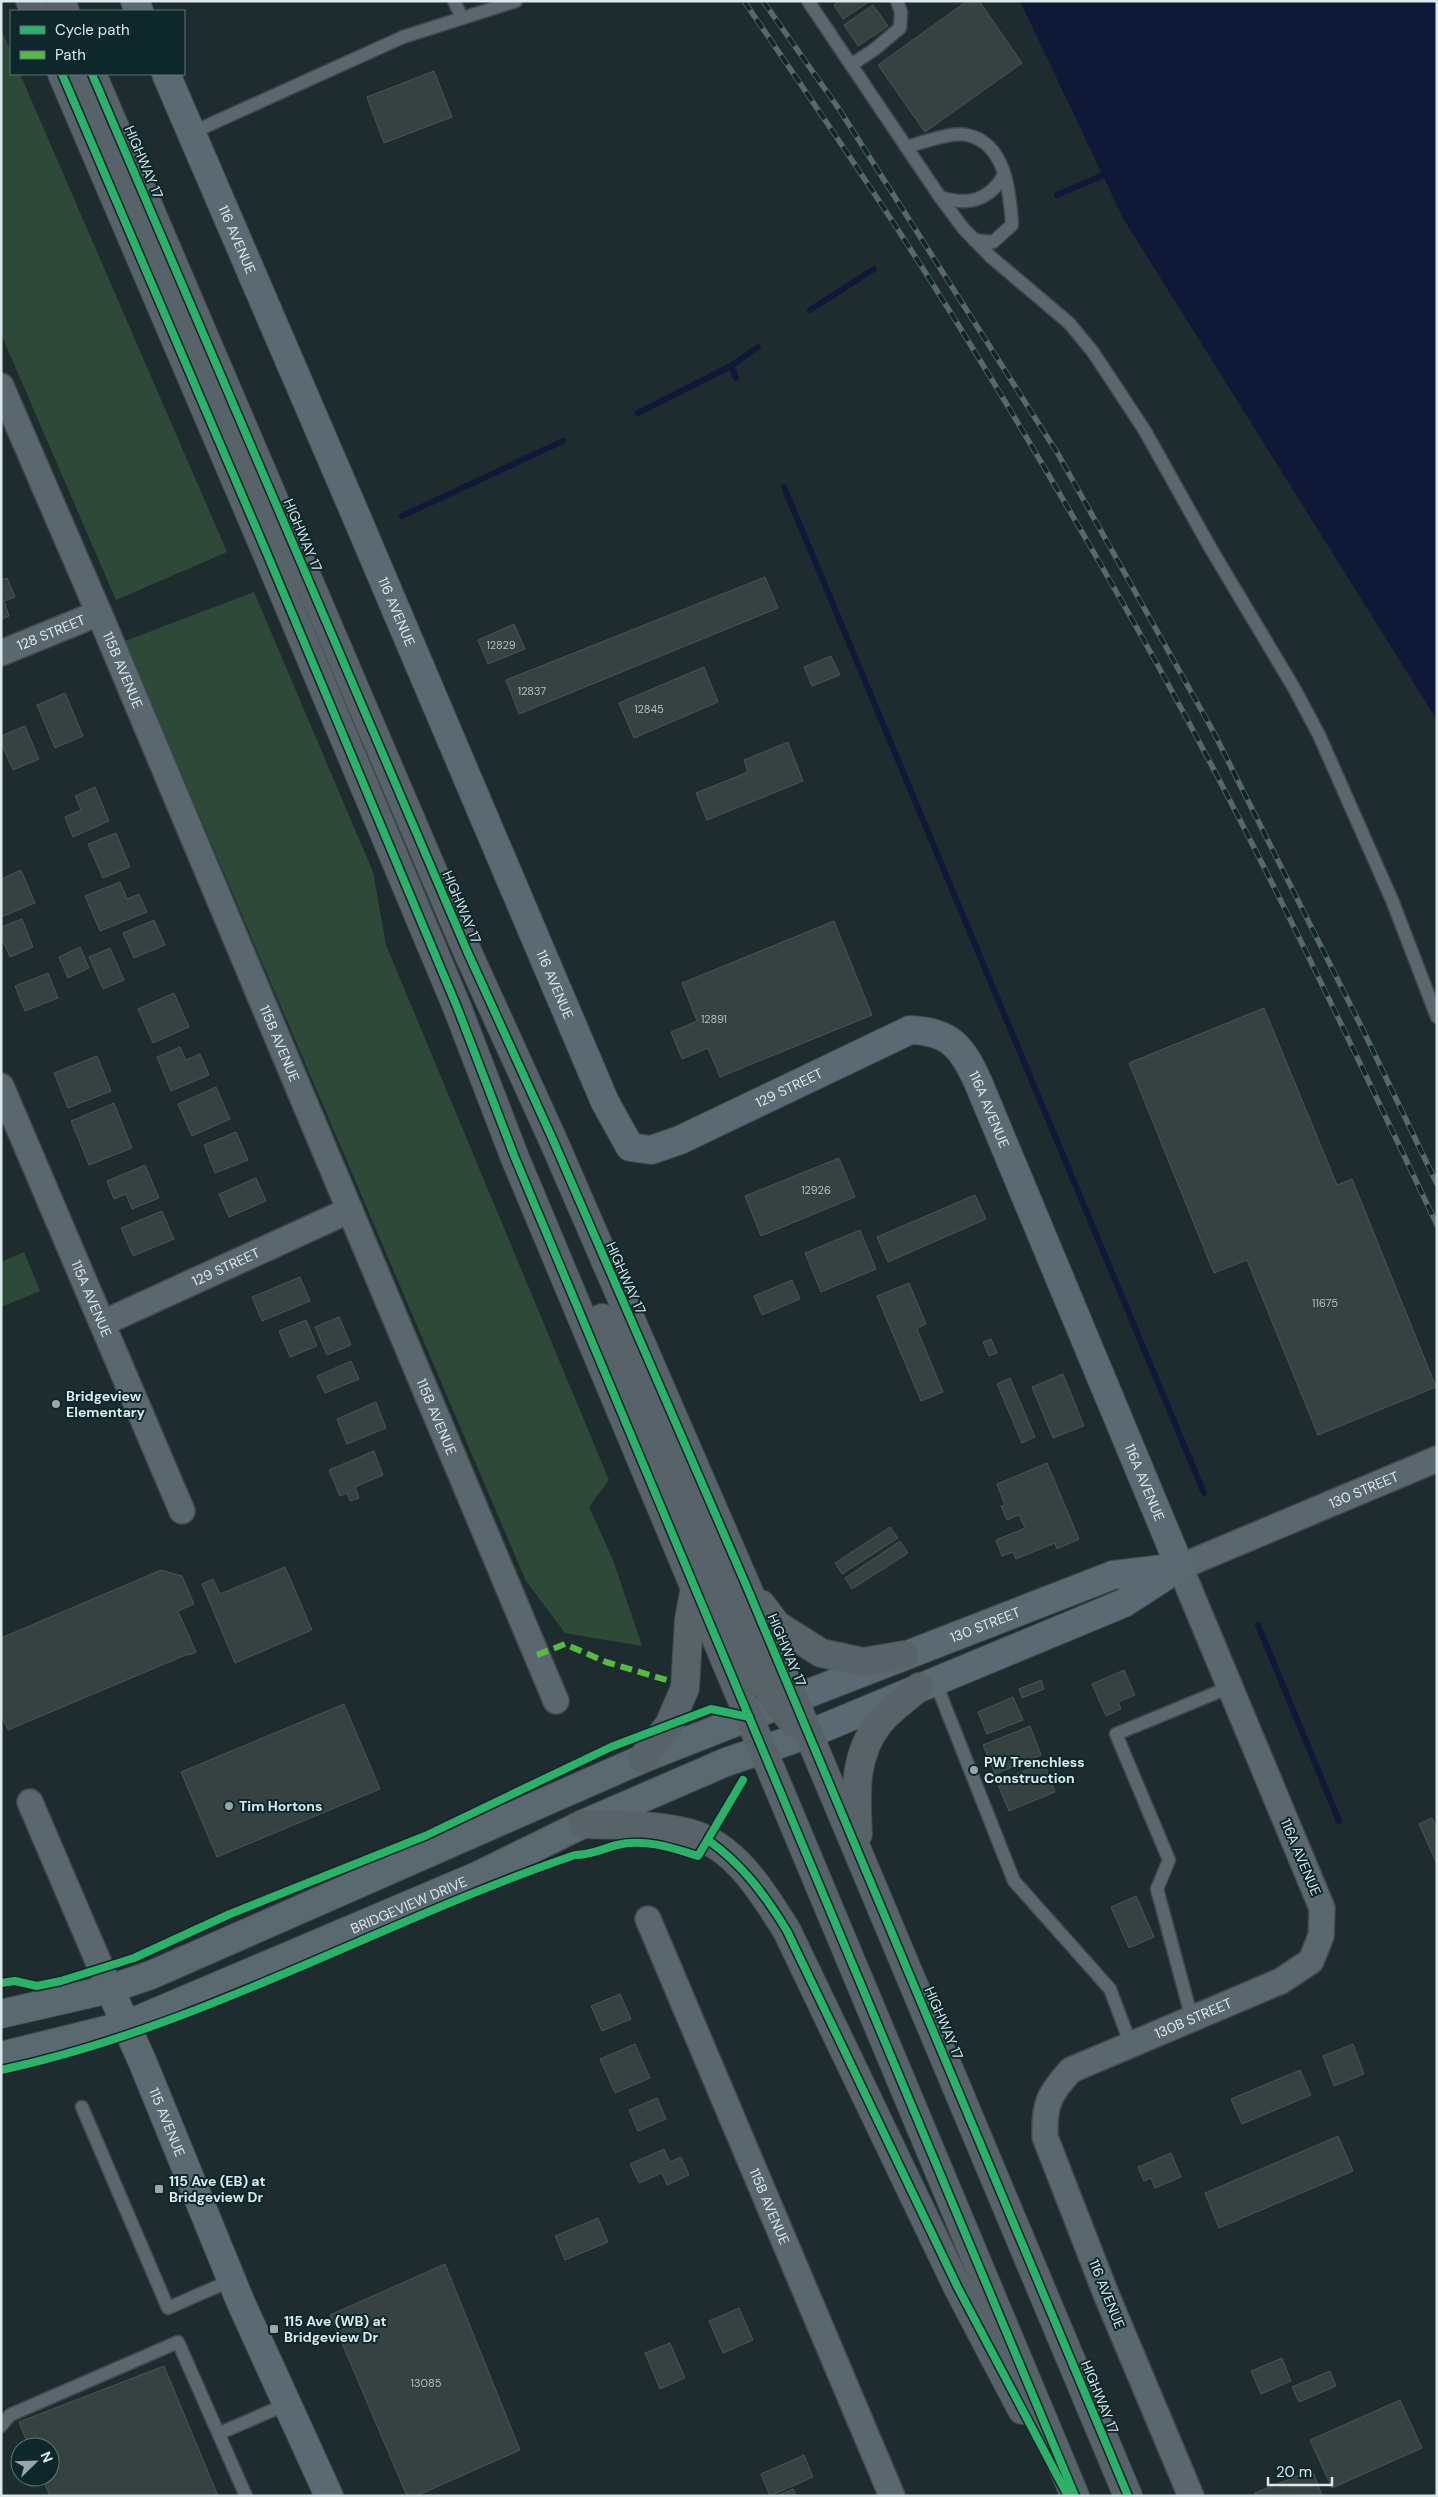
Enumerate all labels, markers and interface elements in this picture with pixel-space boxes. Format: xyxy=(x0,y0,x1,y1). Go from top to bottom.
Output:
legend xyxy=(10,10,185,75)
text: Cycle path xyxy=(55,20,130,40)
text: Path xyxy=(55,45,86,65)
street label: HIGHWAY 17 xyxy=(121,123,167,201)
street label: 116 AVENUE xyxy=(214,202,260,277)
street label: HIGHWAY 17 xyxy=(280,496,326,574)
street label: 116 AVENUE xyxy=(374,574,419,649)
street label: 128 STREET xyxy=(14,611,88,655)
street label: 115B AVENUE xyxy=(99,629,147,711)
house number: 12829 xyxy=(486,638,516,652)
house number: 12837 xyxy=(518,684,546,698)
house number: 12845 xyxy=(634,702,664,716)
street label: HIGHWAY 17 xyxy=(439,868,485,946)
street label: 116 AVENUE xyxy=(532,947,578,1022)
street label: 115B AVENUE xyxy=(256,1002,304,1084)
house number: 12891 xyxy=(701,1012,727,1026)
street label: 129 STREET xyxy=(752,1064,826,1112)
street label: 116A AVENUE xyxy=(965,1068,1013,1151)
house number: 12926 xyxy=(801,1183,831,1197)
street label: HIGHWAY 17 xyxy=(602,1239,650,1317)
street label: 129 STREET xyxy=(189,1243,263,1290)
street label: 115A AVENUE xyxy=(67,1257,116,1340)
house number: 11675 xyxy=(1312,1296,1338,1310)
street label: 115B AVENUE xyxy=(413,1376,461,1458)
place label: Bridgeview Elementary xyxy=(66,1387,146,1421)
marker: Bridgeview Elementary xyxy=(50,1398,62,1410)
street label: 116A AVENUE xyxy=(1121,1441,1169,1524)
street label: 130 STREET xyxy=(1326,1467,1401,1512)
street label: 130 STREET xyxy=(947,1603,1023,1646)
street label: HIGHWAY 17 xyxy=(764,1611,810,1689)
place label: PW Trenchless Construction xyxy=(984,1753,1085,1787)
marker: PW Trenchless Construction xyxy=(968,1764,980,1776)
place label: Tim Hortons xyxy=(239,1797,322,1815)
marker: Tim Hortons xyxy=(223,1800,235,1812)
street label: 116A AVENUE xyxy=(1277,1816,1325,1898)
street label: BRIDGEVIEW DRIVE xyxy=(348,1872,470,1938)
street label: HIGHWAY 17 xyxy=(921,1984,967,2062)
street label: 130B STREET xyxy=(1152,1994,1235,2043)
street label: 115 AVENUE xyxy=(145,2085,189,2160)
street label: 115B AVENUE xyxy=(745,2165,794,2247)
place label: 115 Ave (EB) at Bridgeview Dr xyxy=(169,2172,266,2206)
marker: 115 Ave (EB) at Bridgeview Dr xyxy=(153,2183,165,2195)
street label: 116 AVENUE xyxy=(1085,2257,1129,2331)
place label: 115 Ave (WB) at Bridgeview Dr xyxy=(284,2312,387,2346)
marker: 115 Ave (WB) at Bridgeview Dr xyxy=(268,2323,280,2335)
street label: HIGHWAY 17 xyxy=(1077,2358,1123,2436)
house number: 13085 xyxy=(411,2376,442,2390)
north arrow xyxy=(10,2437,60,2487)
text: N xyxy=(37,2449,57,2465)
scale bar xyxy=(1268,2454,1332,2486)
text: 20 m xyxy=(1276,2462,1312,2482)

